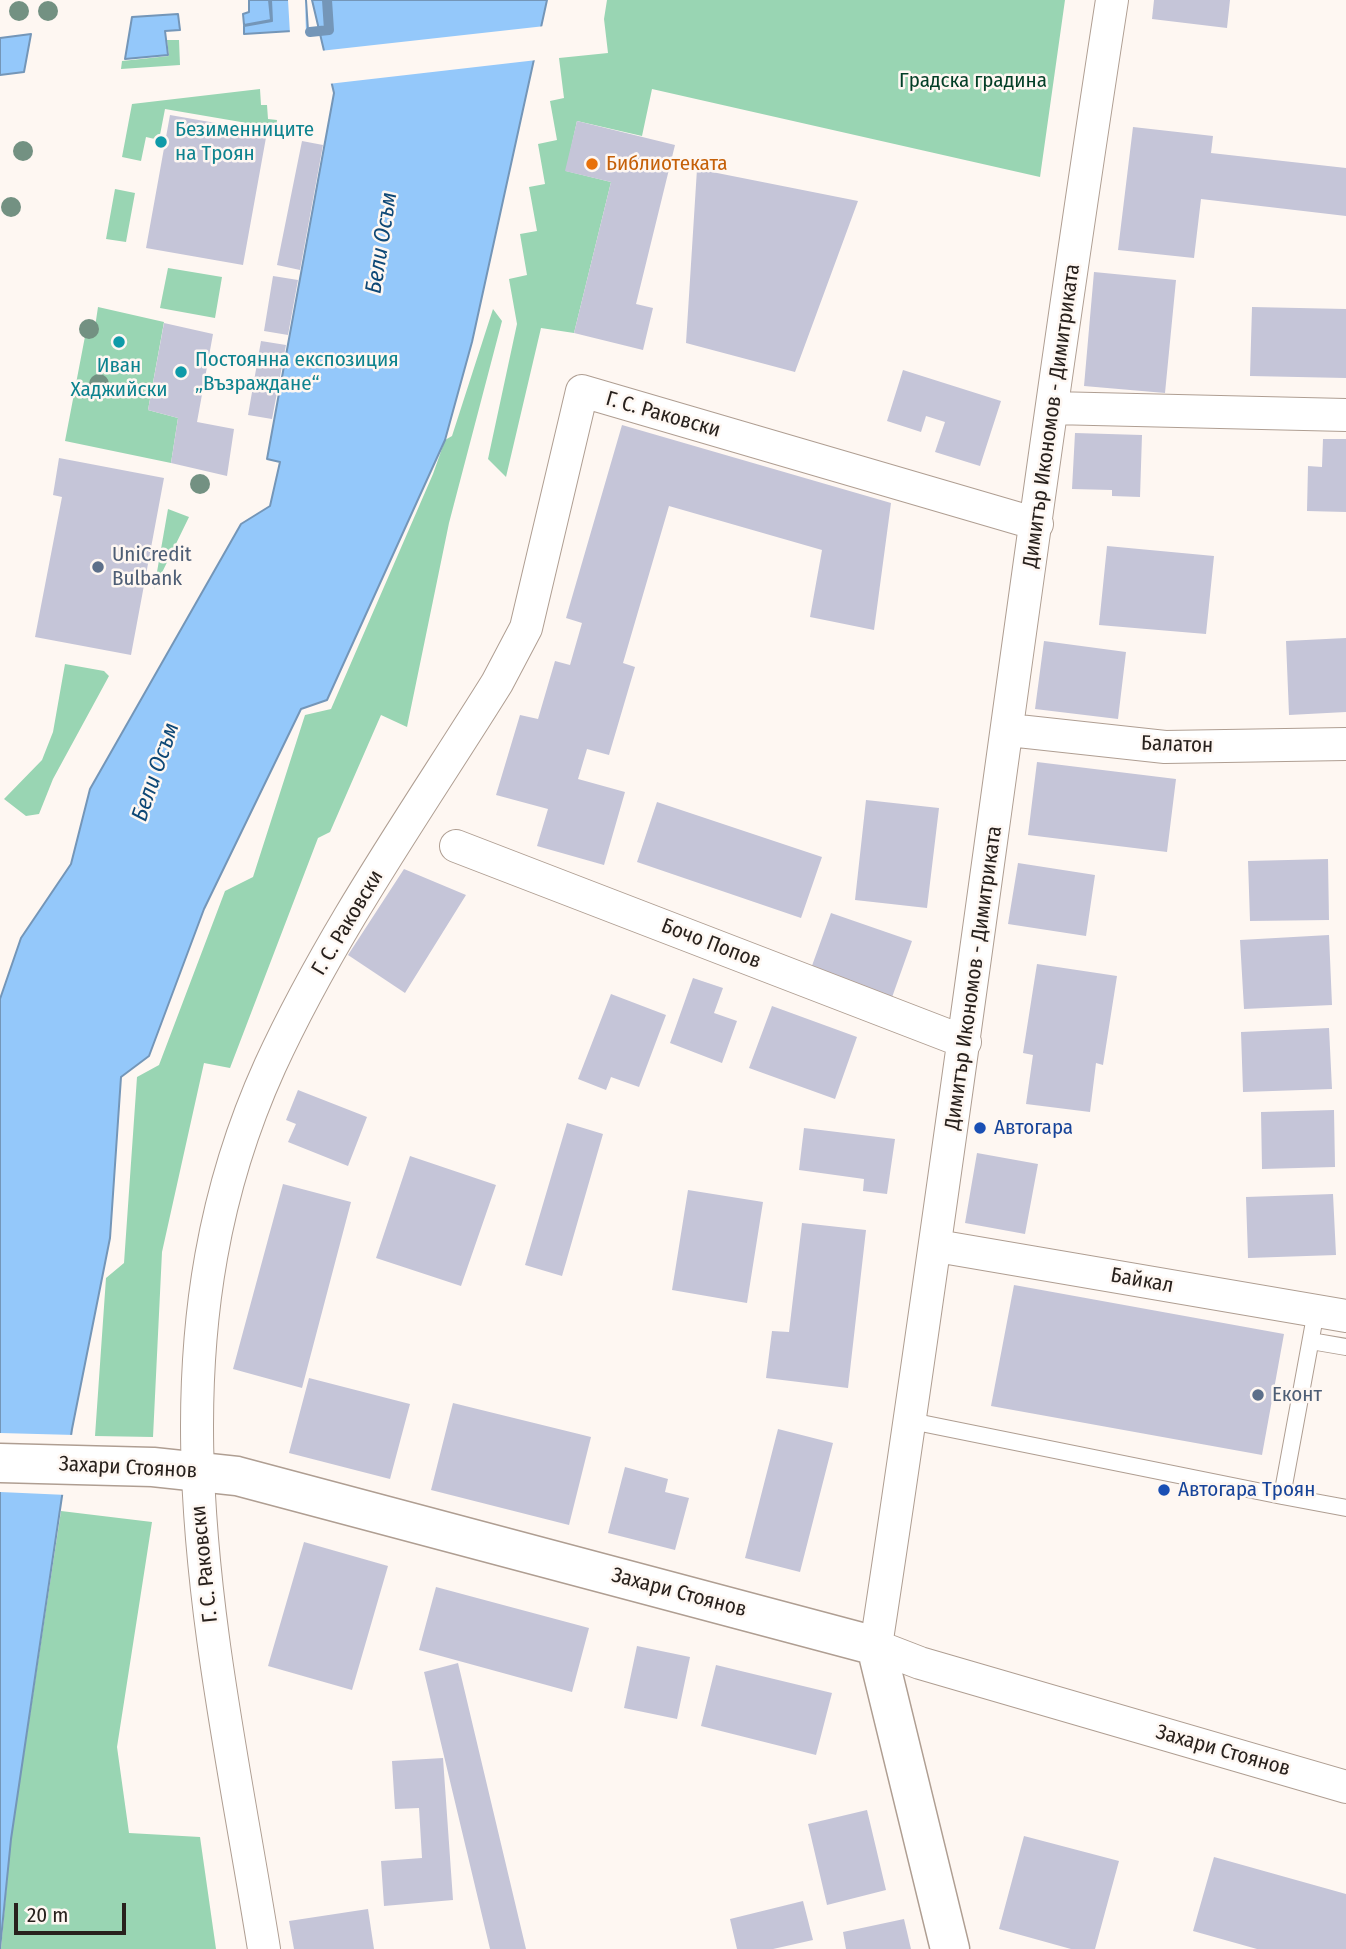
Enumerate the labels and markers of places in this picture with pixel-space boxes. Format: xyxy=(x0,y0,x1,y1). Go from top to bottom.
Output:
place label: Безименниците на Троян xyxy=(175,117,314,167)
marker: Безименниците на Троян xyxy=(153,134,169,150)
place label: Библиотеката xyxy=(606,151,727,177)
marker: Библиотеката xyxy=(584,156,600,172)
marker: Иван Хаджийски xyxy=(111,334,127,350)
place label: Постоянна експозиция „Възраждане“ xyxy=(195,347,399,397)
place label: Иван Хаджийски xyxy=(70,353,168,403)
marker: Постоянна експозиция „Възраждане“ xyxy=(173,364,189,380)
place label: UniCredit Bulbank xyxy=(112,542,192,592)
marker: UniCredit Bulbank xyxy=(90,559,106,575)
place label: Автогара xyxy=(994,1115,1073,1141)
marker: Автогара xyxy=(972,1120,988,1136)
place label: Еконт xyxy=(1272,1382,1322,1408)
marker: Еконт xyxy=(1250,1387,1266,1403)
place label: Автогара Троян xyxy=(1178,1477,1315,1503)
marker: Автогара Троян xyxy=(1156,1482,1172,1498)

